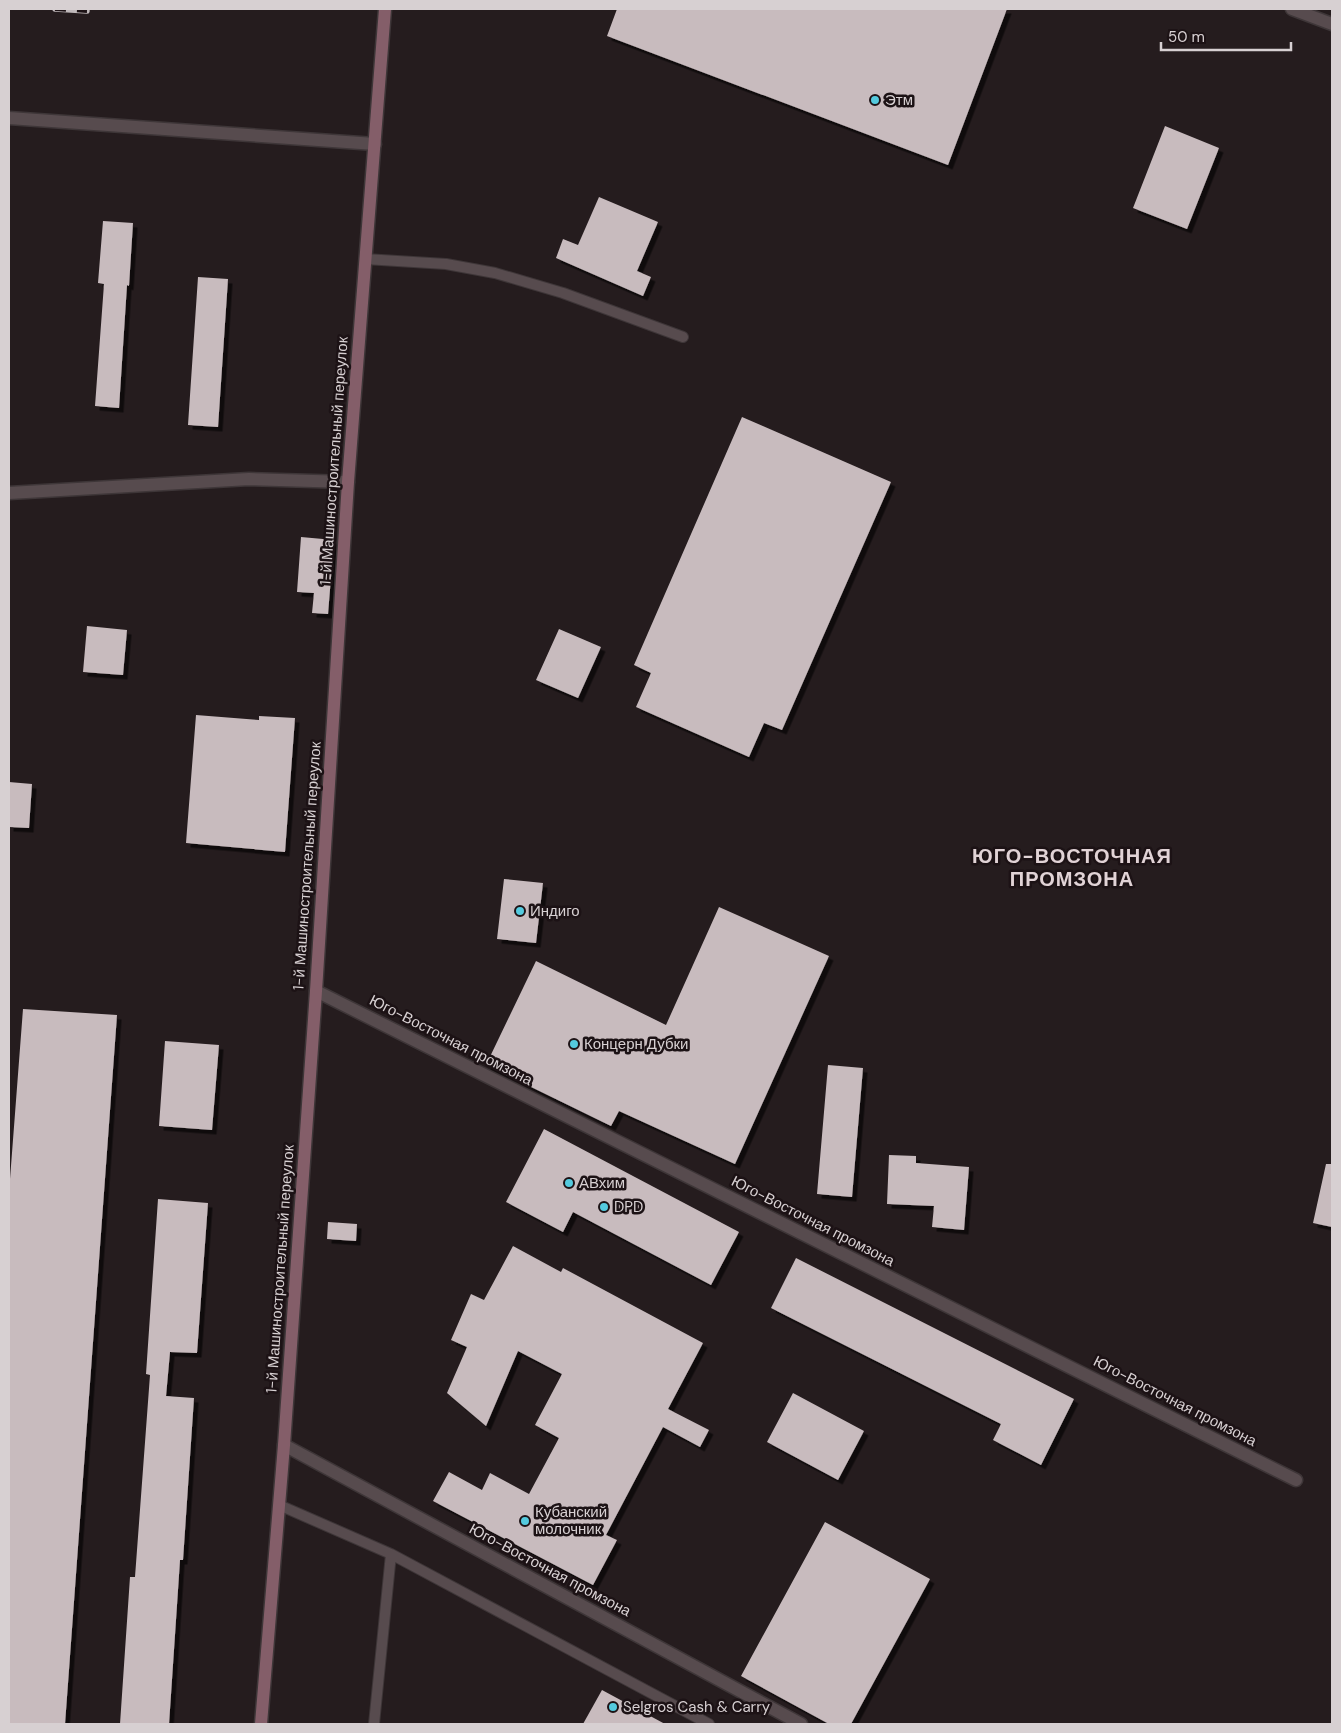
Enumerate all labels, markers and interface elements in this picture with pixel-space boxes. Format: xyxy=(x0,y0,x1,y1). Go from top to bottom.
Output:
scale bar xyxy=(1161,20,1291,52)
text: 50 m xyxy=(1168,27,1205,47)
place label: Этм xyxy=(885,90,913,110)
marker: Этм xyxy=(869,94,881,106)
street label: 1-й Машиностроительный переулок xyxy=(315,336,353,586)
street label: 1-й Машиностроительный переулок xyxy=(288,741,326,991)
district label: ЮГО-ВОСТОЧНАЯ ПРОМЗОНА xyxy=(972,843,1172,892)
place label: Индиго xyxy=(530,901,580,921)
marker: Индиго xyxy=(514,905,526,917)
street label: Юго-Восточная промзона xyxy=(366,990,537,1090)
place label: Концерн Дубки xyxy=(584,1034,688,1054)
marker: Концерн Дубки xyxy=(568,1038,580,1050)
street label: 1-й Машиностроительный переулок xyxy=(261,1144,299,1394)
street label: Юго-Восточная промзона xyxy=(728,1171,899,1271)
place label: АВхим xyxy=(579,1173,625,1193)
marker: АВхим xyxy=(563,1177,575,1189)
place label: DPD xyxy=(614,1197,643,1217)
marker: DPD xyxy=(598,1201,610,1213)
street label: Юго-Восточная промзона xyxy=(1090,1351,1261,1451)
place label: Кубанский молочник xyxy=(535,1502,607,1539)
marker: Кубанский молочник xyxy=(519,1515,531,1527)
street label: Юго-Восточная промзона xyxy=(466,1519,635,1622)
place label: Selgros Cash & Carry xyxy=(623,1697,771,1717)
marker: Selgros Cash & Carry xyxy=(607,1701,619,1713)

